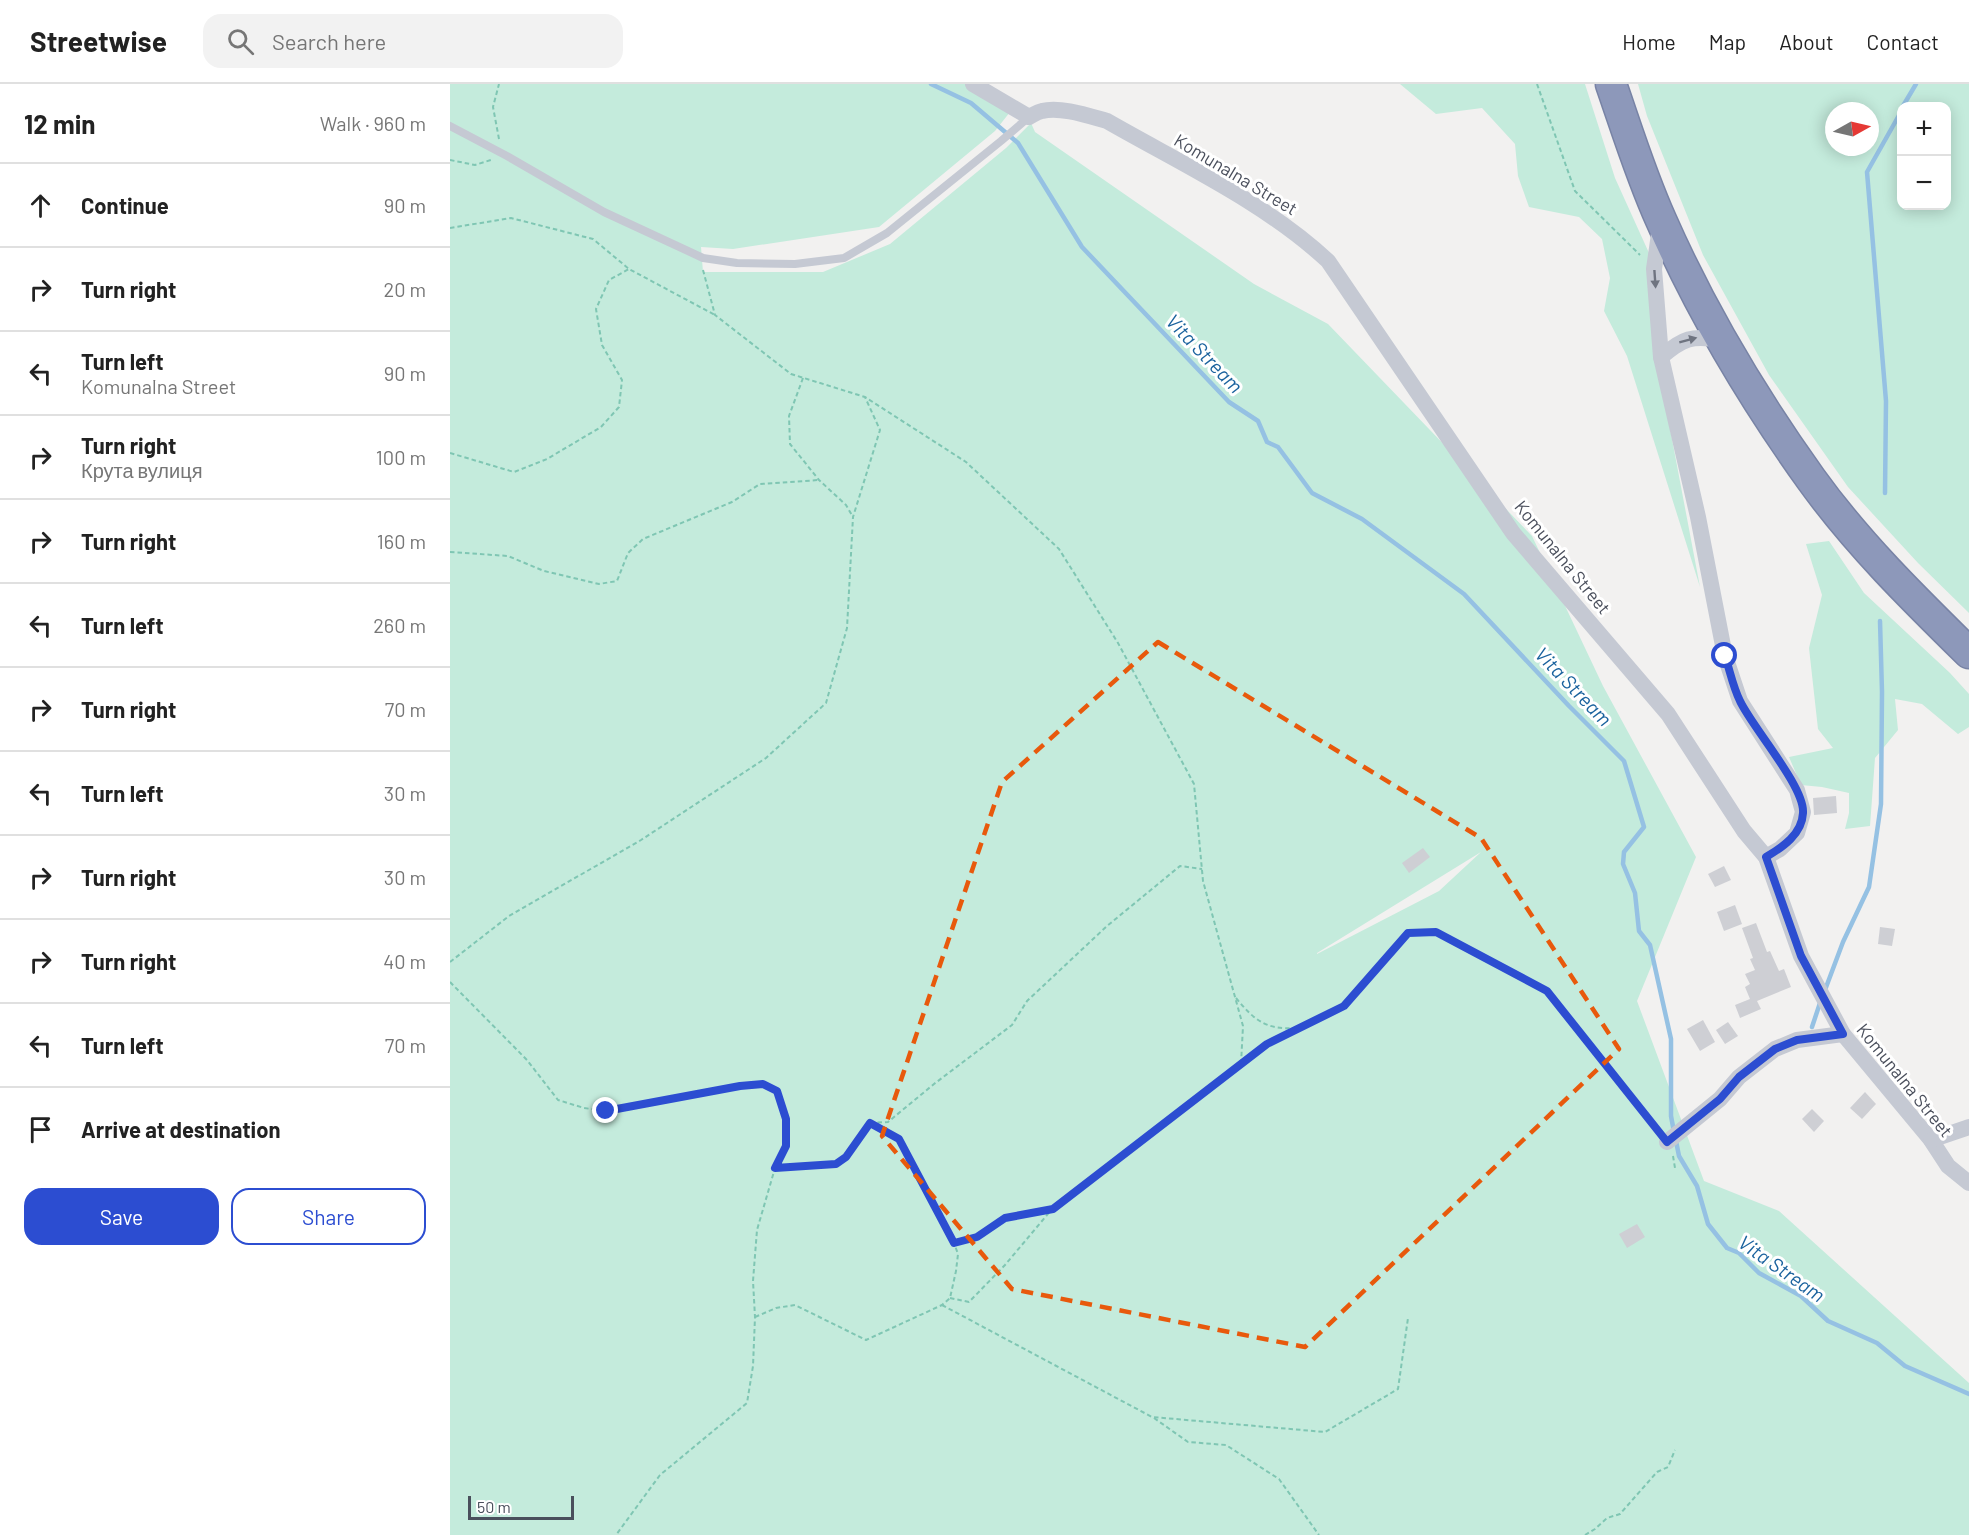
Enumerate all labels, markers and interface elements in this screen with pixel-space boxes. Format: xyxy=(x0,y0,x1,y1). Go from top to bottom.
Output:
search box xyxy=(203,14,623,68)
text: Streetwise xyxy=(30,24,167,58)
icon: search xyxy=(224,25,257,58)
text: Search here xyxy=(272,28,386,54)
text: Home xyxy=(1622,29,1676,54)
text: Map xyxy=(1709,29,1746,54)
text: About xyxy=(1779,29,1834,54)
text: Contact xyxy=(1867,29,1939,54)
north arrow xyxy=(1825,102,1879,156)
map controls xyxy=(1897,102,1951,210)
button: + xyxy=(1897,102,1951,156)
text: 12 min xyxy=(24,108,96,139)
text: Walk · 960 m xyxy=(320,111,426,135)
street label: Komunalna Street xyxy=(1170,129,1302,219)
button: − xyxy=(1897,156,1951,210)
icon: ahead xyxy=(24,189,57,222)
text: Continue xyxy=(81,192,169,218)
text: 90 m xyxy=(384,193,426,217)
one-way arrow xyxy=(1651,269,1660,288)
icon: right xyxy=(24,273,57,306)
text: Turn right xyxy=(81,276,176,302)
text: 20 m xyxy=(383,277,426,301)
water label: Vita Stream xyxy=(1162,309,1248,397)
one-way arrow xyxy=(1679,335,1697,344)
text: Turn left xyxy=(81,348,164,374)
icon: left xyxy=(24,357,57,390)
text: 90 m xyxy=(384,361,426,385)
text: Komunalna Street xyxy=(81,374,236,398)
text: Turn right xyxy=(81,432,176,458)
icon: right xyxy=(24,441,57,474)
text: 100 m xyxy=(376,445,426,469)
text: Крута вулиця xyxy=(81,458,202,482)
street label: Komunalna Street xyxy=(1510,496,1616,618)
icon: right xyxy=(24,525,57,558)
text: Turn right xyxy=(81,528,176,554)
text: 160 m xyxy=(377,529,426,553)
icon: left xyxy=(24,609,57,642)
text: Turn left xyxy=(81,612,164,638)
text: 260 m xyxy=(373,613,426,637)
water label: Vita Stream xyxy=(1531,642,1617,730)
route start xyxy=(1711,642,1737,668)
icon: right xyxy=(24,693,57,726)
text: Turn right xyxy=(81,696,176,722)
text: 70 m xyxy=(385,697,426,721)
icon: left xyxy=(24,777,57,810)
text: Turn left xyxy=(81,780,164,806)
text: 30 m xyxy=(384,781,426,805)
icon: right xyxy=(24,861,57,894)
text: Turn right xyxy=(81,864,176,890)
text: 30 m xyxy=(384,865,426,889)
icon: right xyxy=(24,945,57,978)
text: Turn right xyxy=(81,948,176,974)
text: 40 m xyxy=(383,949,426,973)
street label: Komunalna Street xyxy=(1852,1019,1958,1141)
icon: left xyxy=(24,1029,57,1062)
text: Turn left xyxy=(81,1032,164,1058)
text: 70 m xyxy=(385,1033,426,1057)
route end xyxy=(592,1097,618,1123)
icon: arrive xyxy=(24,1113,57,1146)
text: Arrive at destination xyxy=(81,1116,280,1142)
button: Save xyxy=(24,1188,219,1245)
button: Share xyxy=(231,1188,426,1245)
water label: Vita Stream xyxy=(1734,1229,1830,1307)
scale bar xyxy=(468,1493,574,1520)
text: 50 m xyxy=(477,1497,511,1516)

